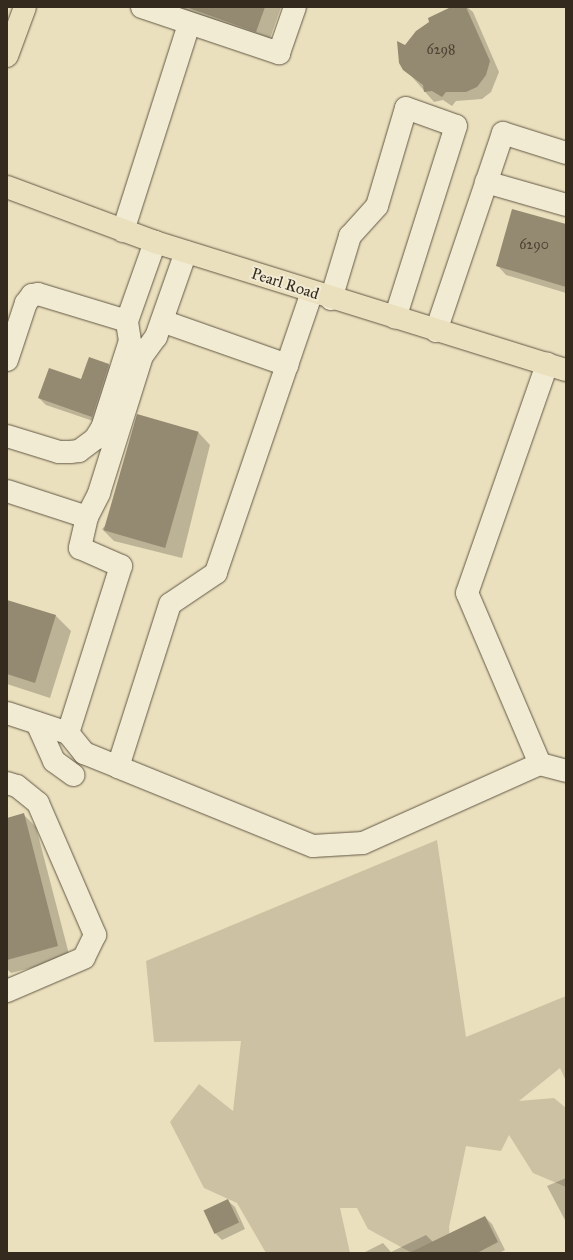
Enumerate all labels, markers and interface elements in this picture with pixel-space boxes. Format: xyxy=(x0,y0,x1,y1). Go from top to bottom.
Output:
house number: 6298 xyxy=(426,42,456,58)
house number: 6290 xyxy=(519,237,549,253)
street label: Pearl Road xyxy=(249,264,321,304)

